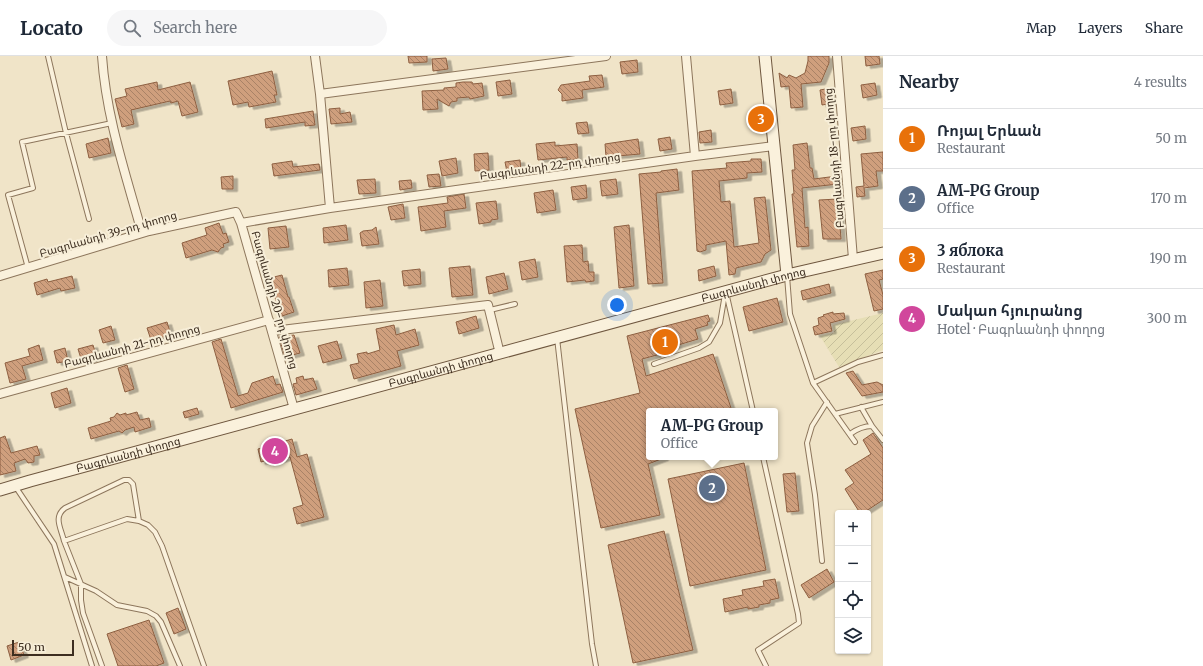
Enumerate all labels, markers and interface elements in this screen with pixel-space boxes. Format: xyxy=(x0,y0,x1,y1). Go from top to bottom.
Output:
search box xyxy=(107,10,387,46)
text: Locato xyxy=(20,16,83,40)
icon: search xyxy=(121,17,143,39)
text: Search here xyxy=(153,18,237,37)
text: Map xyxy=(1026,19,1056,37)
text: Layers xyxy=(1078,19,1123,37)
text: Share xyxy=(1145,19,1183,37)
text: Nearby xyxy=(899,71,959,93)
text: 4 results xyxy=(1134,74,1187,91)
street label: Բագրևանդի 18-րդ փողոց xyxy=(821,87,847,229)
pin: 3 xyxy=(748,104,774,134)
text: Ռոյալ Երևան xyxy=(937,121,1042,140)
text: 1 xyxy=(909,130,915,147)
text: 50 m xyxy=(1155,130,1187,147)
text: Restaurant xyxy=(937,140,1005,157)
street label: Բագրևանդի 22-րդ փողոց xyxy=(479,149,621,183)
text: AM-PG Group xyxy=(937,181,1040,200)
text: 2 xyxy=(908,190,916,207)
text: 170 m xyxy=(1150,190,1187,207)
text: Office xyxy=(937,200,974,217)
street label: Բագրևանդի 39-րդ փողոց xyxy=(38,208,178,260)
street label: Բագրևանդի 20-րդ փողոց xyxy=(249,229,301,371)
text: 3 яблока xyxy=(937,241,1004,260)
text: 3 xyxy=(908,250,916,267)
text: 190 m xyxy=(1150,250,1187,267)
text: Restaurant xyxy=(937,260,1005,277)
street label: Բագրևանդի փողոց xyxy=(700,264,807,305)
your location xyxy=(607,295,627,315)
text: Մակաո հյուրանոց xyxy=(937,301,1083,320)
text: 4 xyxy=(908,310,916,327)
text: 300 m xyxy=(1147,310,1187,327)
street label: Բագրևանդի 21-րդ փողոց xyxy=(62,321,202,371)
text: Hotel · Բագրևանդի փողոց xyxy=(937,321,1105,338)
pin: 1 xyxy=(652,327,678,357)
street label: Բագրևանդի փողոց xyxy=(387,348,495,390)
popup xyxy=(646,408,778,460)
text: AM-PG Group xyxy=(661,416,763,435)
street label: Բագրևանդի փողոց xyxy=(74,433,182,475)
text: Office xyxy=(661,435,698,452)
pin: 4 xyxy=(262,436,288,466)
pin: 2 xyxy=(699,473,725,503)
map controls xyxy=(835,510,871,654)
button: + xyxy=(835,510,871,546)
button: − xyxy=(835,546,871,582)
button: locate xyxy=(835,582,871,618)
button: layers xyxy=(835,618,871,654)
scale bar xyxy=(12,638,74,657)
text: 50 m xyxy=(18,640,45,654)

